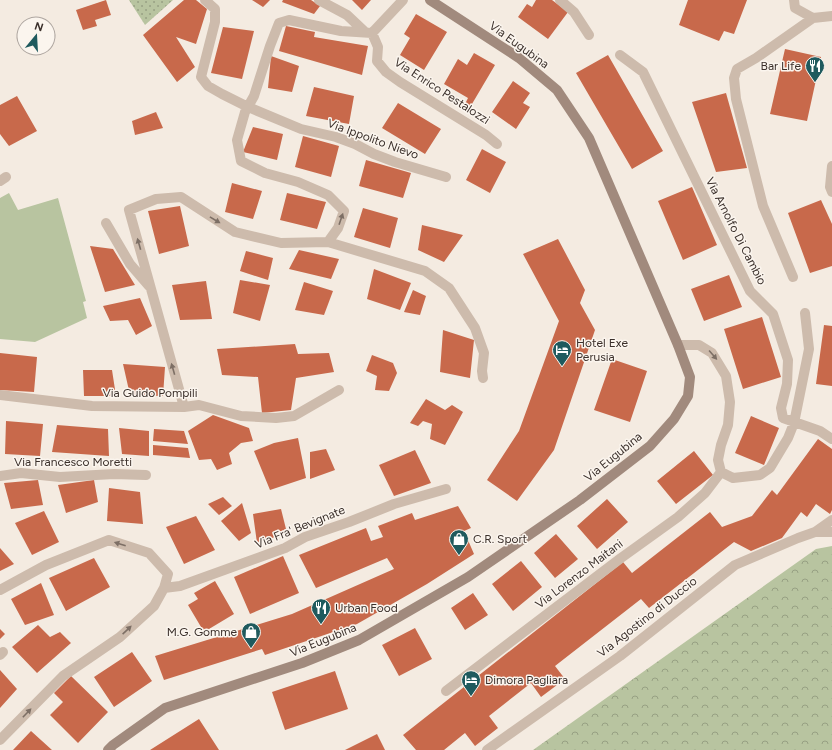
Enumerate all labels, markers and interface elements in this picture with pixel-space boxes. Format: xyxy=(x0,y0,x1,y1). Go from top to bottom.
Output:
north arrow xyxy=(16,16,56,56)
text: N xyxy=(33,19,45,34)
street label: Via Eugubina xyxy=(486,19,552,71)
street label: Via Enrico Pestalozzi xyxy=(392,55,492,127)
restaurant icon: Bar Life xyxy=(804,55,826,83)
place label: Bar Life xyxy=(761,59,801,73)
street label: Via Ippolito Nievo xyxy=(326,116,421,162)
street label: Via Arnolfo Di Cambio xyxy=(703,175,769,287)
one-way arrow xyxy=(338,213,344,225)
one-way arrow xyxy=(209,216,221,223)
one-way arrow xyxy=(136,238,142,250)
place label: Hotel Exe Perusia xyxy=(576,336,628,364)
hotel icon: Hotel Exe Perusia xyxy=(551,339,573,367)
one-way arrow xyxy=(708,350,717,360)
one-way arrow xyxy=(170,363,176,375)
street label: Via Guido Pompili xyxy=(102,386,198,400)
street label: Via Eugubina xyxy=(581,429,645,485)
street label: Via Francesco Moretti xyxy=(14,455,132,469)
street label: Via Fra' Bevignate xyxy=(253,502,347,551)
shop icon: C.R. Sport xyxy=(448,528,470,556)
place label: C.R. Sport xyxy=(473,532,528,546)
street label: Via Lorenzo Maitani xyxy=(533,537,625,611)
one-way arrow xyxy=(113,541,125,547)
street label: Via Agostino di Duccio xyxy=(595,574,699,660)
restaurant icon: Urban Food xyxy=(310,597,332,625)
place label: Urban Food xyxy=(335,601,398,615)
street label: Via Eugubina xyxy=(288,620,358,660)
shop icon: M.G. Gomme xyxy=(240,621,262,649)
place label: M.G. Gomme xyxy=(167,625,237,639)
one-way arrow xyxy=(122,626,132,635)
hotel icon: Dimora Pagliara xyxy=(460,669,482,697)
place label: Dimora Pagliara xyxy=(485,673,568,687)
one-way arrow xyxy=(23,708,32,718)

